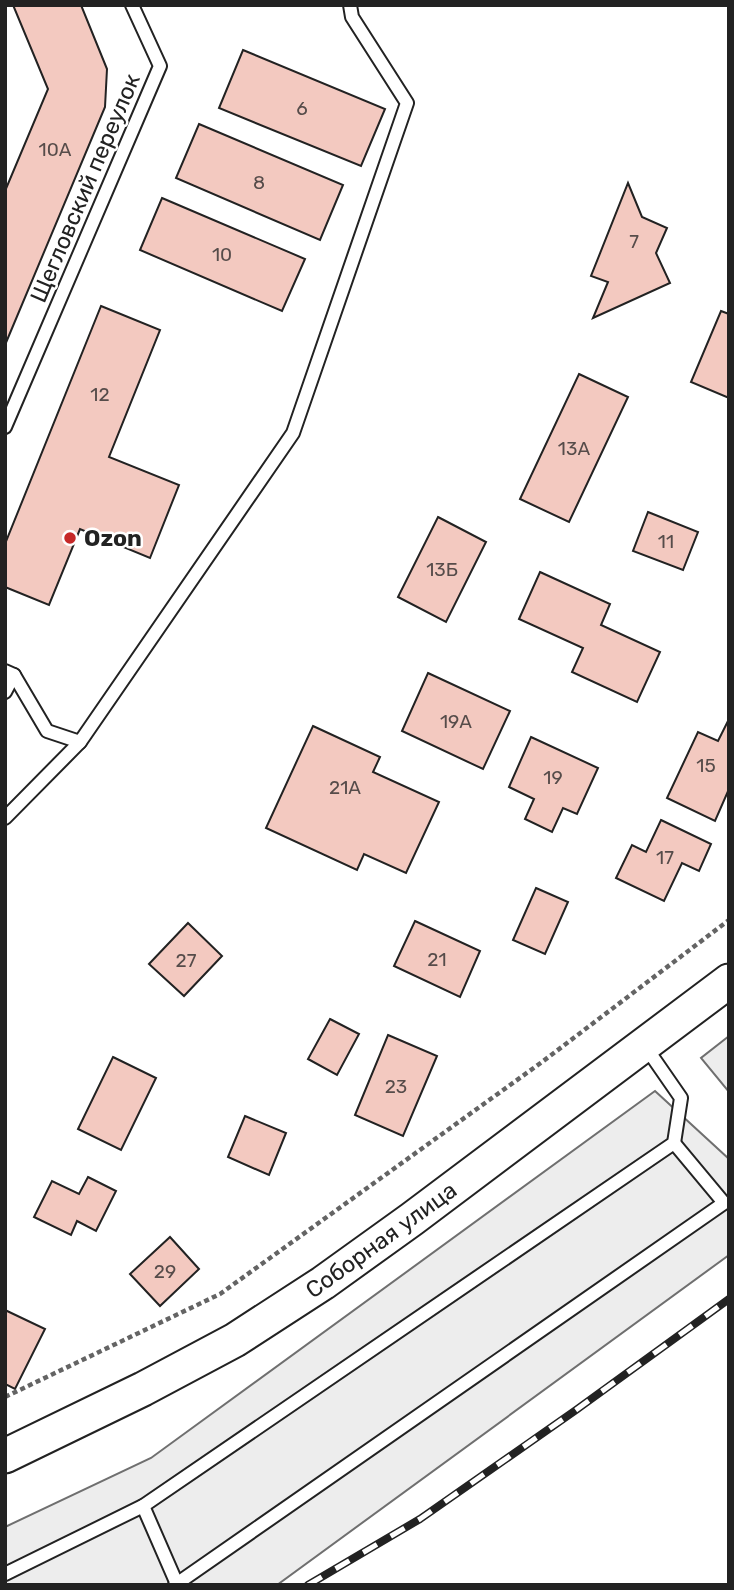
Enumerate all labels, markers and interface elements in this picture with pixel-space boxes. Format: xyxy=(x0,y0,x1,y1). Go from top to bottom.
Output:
street label: Щегловский переулок xyxy=(24,69,146,307)
house number: 6 xyxy=(296,97,308,120)
house number: 10А xyxy=(39,138,72,161)
house number: 8 xyxy=(253,171,265,194)
house number: 7 xyxy=(629,230,639,253)
house number: 10 xyxy=(212,243,232,266)
house number: 12 xyxy=(90,383,110,406)
house number: 13А xyxy=(558,437,590,460)
place label: Ozon xyxy=(84,524,142,552)
marker: Ozon xyxy=(62,530,78,546)
house number: 11 xyxy=(658,530,674,553)
house number: 13Б xyxy=(426,558,458,581)
house number: 19А xyxy=(440,710,472,733)
house number: 15 xyxy=(696,754,716,777)
house number: 19 xyxy=(543,766,563,789)
house number: 21А xyxy=(329,776,361,799)
house number: 17 xyxy=(656,846,674,869)
house number: 21 xyxy=(427,948,447,971)
house number: 27 xyxy=(176,949,197,972)
house number: 23 xyxy=(385,1075,407,1098)
street label: Соборная улица xyxy=(300,1176,462,1304)
house number: 29 xyxy=(154,1260,176,1283)

